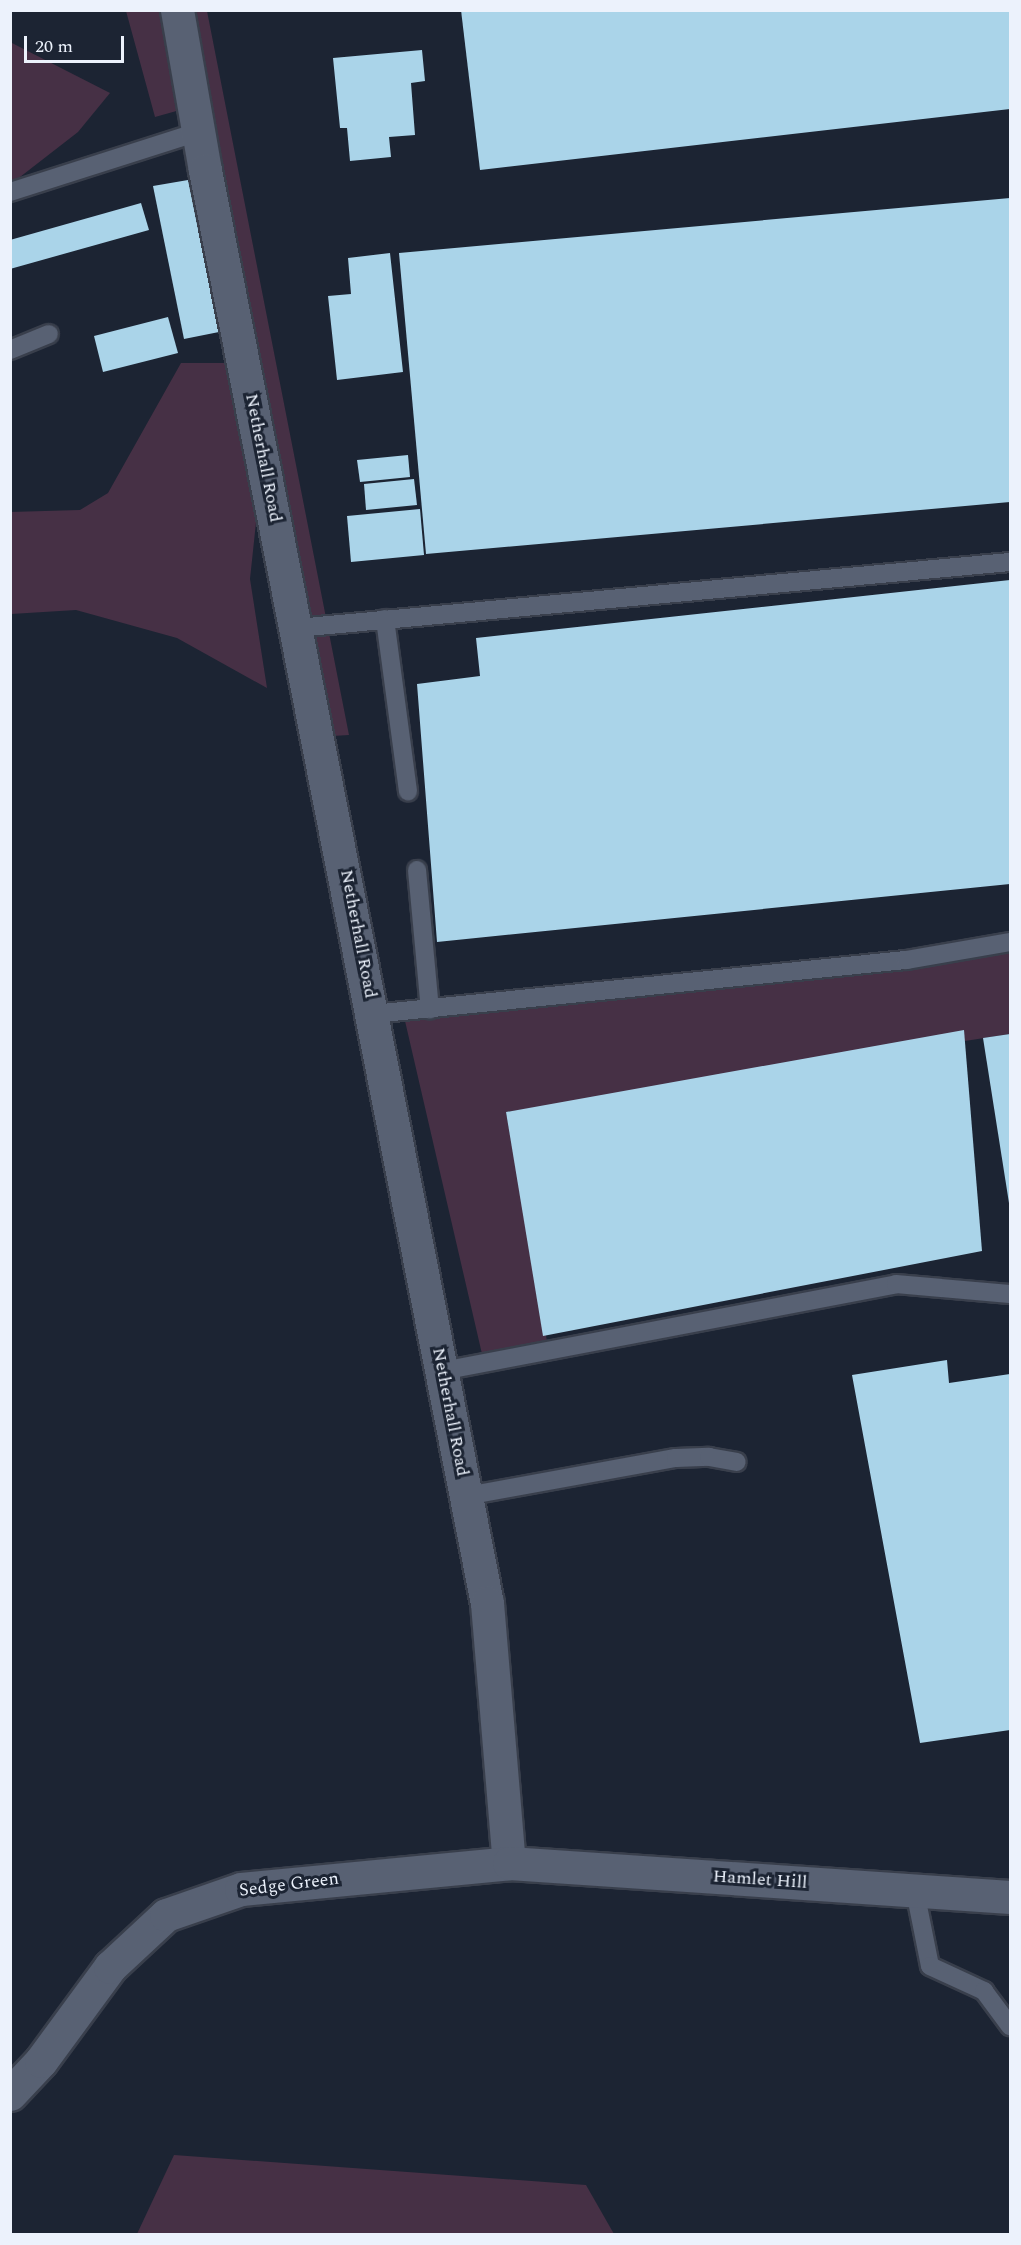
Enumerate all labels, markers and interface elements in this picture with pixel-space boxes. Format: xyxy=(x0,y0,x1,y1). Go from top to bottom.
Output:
scale bar xyxy=(27,24,128,62)
text: 20 m xyxy=(35,33,73,60)
street label: Netherhall Road xyxy=(240,392,286,524)
street label: Netherhall Road xyxy=(335,868,381,1000)
street label: Netherhall Road xyxy=(427,1346,473,1478)
street label: Hamlet Hill xyxy=(712,1866,808,1894)
street label: Sedge Green xyxy=(238,1868,340,1902)

